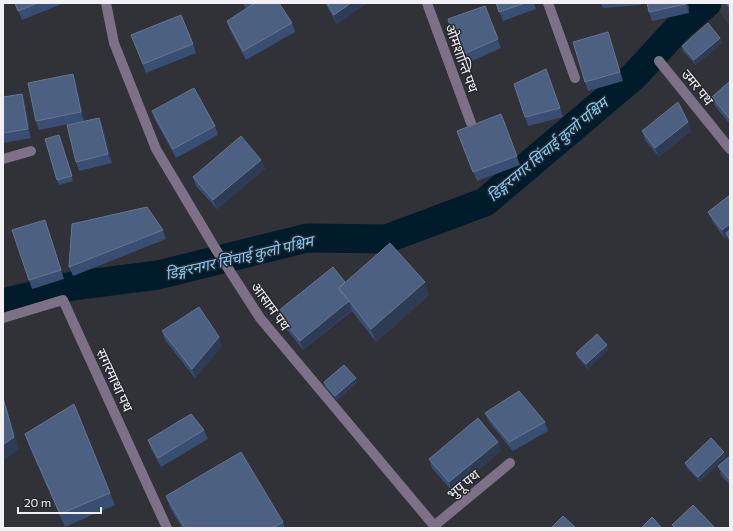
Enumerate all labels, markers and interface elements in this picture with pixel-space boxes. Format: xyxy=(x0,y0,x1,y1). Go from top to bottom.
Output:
street label: ओमशान्ति पथ xyxy=(442,22,483,95)
street label: उमर पथ xyxy=(678,66,718,109)
water label: डिङ्गरनगर सिंचाई कुलो पश्चिम xyxy=(483,92,614,206)
water label: डिङ्गरनगर सिंचाई कुलो पश्चिम xyxy=(163,231,318,285)
street label: आसाम पथ xyxy=(248,279,295,334)
street label: सगरमाथा पथ xyxy=(93,346,137,415)
street label: भुपू पथ xyxy=(443,465,485,504)
scale bar xyxy=(18,489,101,515)
text: 20 m xyxy=(24,495,51,509)

